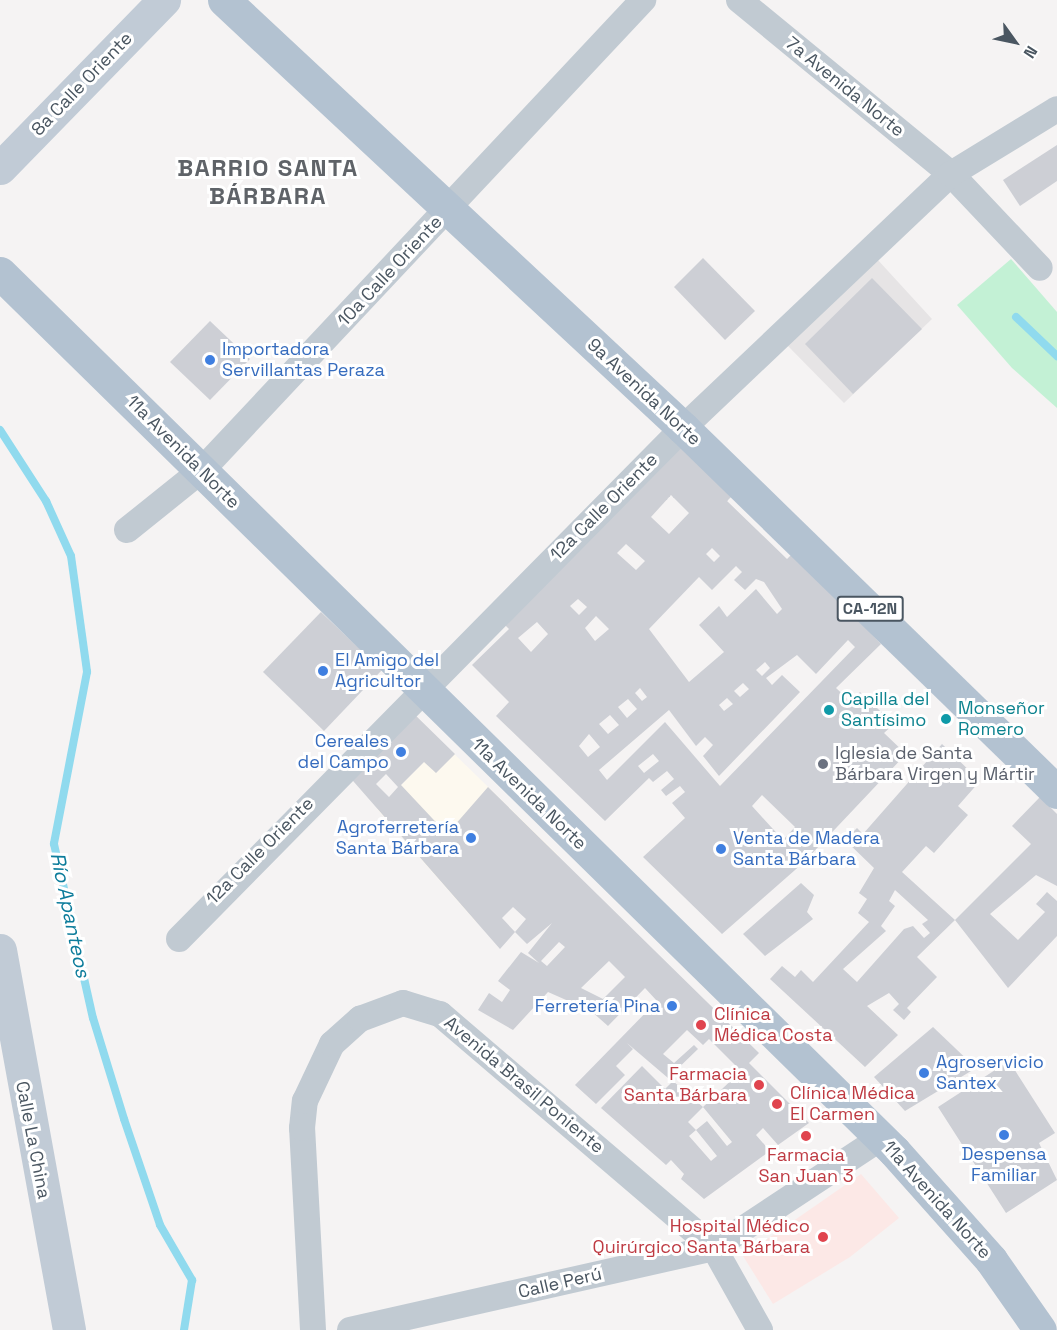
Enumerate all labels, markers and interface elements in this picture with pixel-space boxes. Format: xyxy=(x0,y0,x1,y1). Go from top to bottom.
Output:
north arrow xyxy=(985,12,1045,72)
street label: 8a Calle Oriente xyxy=(27,28,137,140)
street label: 7a Avenida Norte xyxy=(781,32,909,142)
text: N xyxy=(1019,42,1042,62)
district label: BARRIO SANTA BÁRBARA xyxy=(177,154,359,210)
street label: 10a Calle Oriente xyxy=(333,211,447,331)
street label: 9a Avenida Norte xyxy=(583,334,705,450)
place label: Importadora Servillantas Peraza xyxy=(222,339,385,382)
marker: Importadora Servillantas Peraza xyxy=(203,353,217,367)
street label: 11a Avenida Norte xyxy=(122,391,244,513)
street label: 12a Calle Oriente xyxy=(546,449,662,565)
road number: CA-12N xyxy=(836,596,904,622)
place label: El Amigo del Agricultor xyxy=(335,650,439,692)
marker: El Amigo del Agricultor xyxy=(316,664,330,678)
place label: Capilla del Santísimo xyxy=(841,689,929,732)
place label: Monseñor Romero xyxy=(958,698,1045,740)
marker: Capilla del Santísimo xyxy=(822,703,836,717)
marker: Monseñor Romero xyxy=(939,712,953,726)
place label: Cereales del Campo xyxy=(298,731,389,774)
street label: 11a Avenida Norte xyxy=(467,734,591,854)
place label: Iglesia de Santa Bárbara Virgen y Mártir xyxy=(835,743,1035,786)
marker: Cereales del Campo xyxy=(394,745,408,759)
marker: Iglesia de Santa Bárbara Virgen y Mártir xyxy=(816,757,830,771)
street label: 12a Calle Oriente xyxy=(202,793,318,909)
place label: Agroferretería Santa Bárbara xyxy=(336,817,459,860)
place label: Venta de Madera Santa Bárbara xyxy=(733,828,880,870)
marker: Agroferretería Santa Bárbara xyxy=(464,831,478,845)
marker: Venta de Madera Santa Bárbara xyxy=(714,842,728,856)
water label: Río Apanteos xyxy=(45,850,95,980)
place label: Ferretería Pina xyxy=(535,995,660,1017)
marker: Ferretería Pina xyxy=(665,999,679,1013)
place label: Clínica Médica Costa xyxy=(714,1004,833,1046)
street label: Avenida Brasil Poniente xyxy=(440,1012,608,1158)
marker: Clínica Médica Costa xyxy=(692,1016,710,1034)
place label: Agroservicio Santex xyxy=(936,1052,1044,1094)
place label: Farmacia Santa Bárbara xyxy=(624,1064,747,1106)
marker: Agroservicio Santex xyxy=(917,1066,931,1080)
marker: Farmacia Santa Bárbara xyxy=(752,1078,766,1092)
street label: Calle La China xyxy=(11,1079,55,1201)
place label: Clínica Médica El Carmen xyxy=(790,1083,915,1126)
marker: Clínica Médica El Carmen xyxy=(768,1095,786,1113)
marker: Despensa Familiar xyxy=(997,1128,1011,1142)
marker: Farmacia San Juan 3 xyxy=(799,1129,813,1143)
street label: 11a Avenida Norte xyxy=(878,1136,996,1264)
place label: Despensa Familiar xyxy=(961,1144,1047,1186)
place label: Farmacia San Juan 3 xyxy=(758,1145,854,1188)
place label: Hospital Médico Quirúrgico Santa Bárbara xyxy=(593,1216,810,1258)
marker: Hospital Médico Quirúrgico Santa Bárbara xyxy=(814,1228,832,1246)
street label: Calle Perú xyxy=(516,1263,604,1303)

